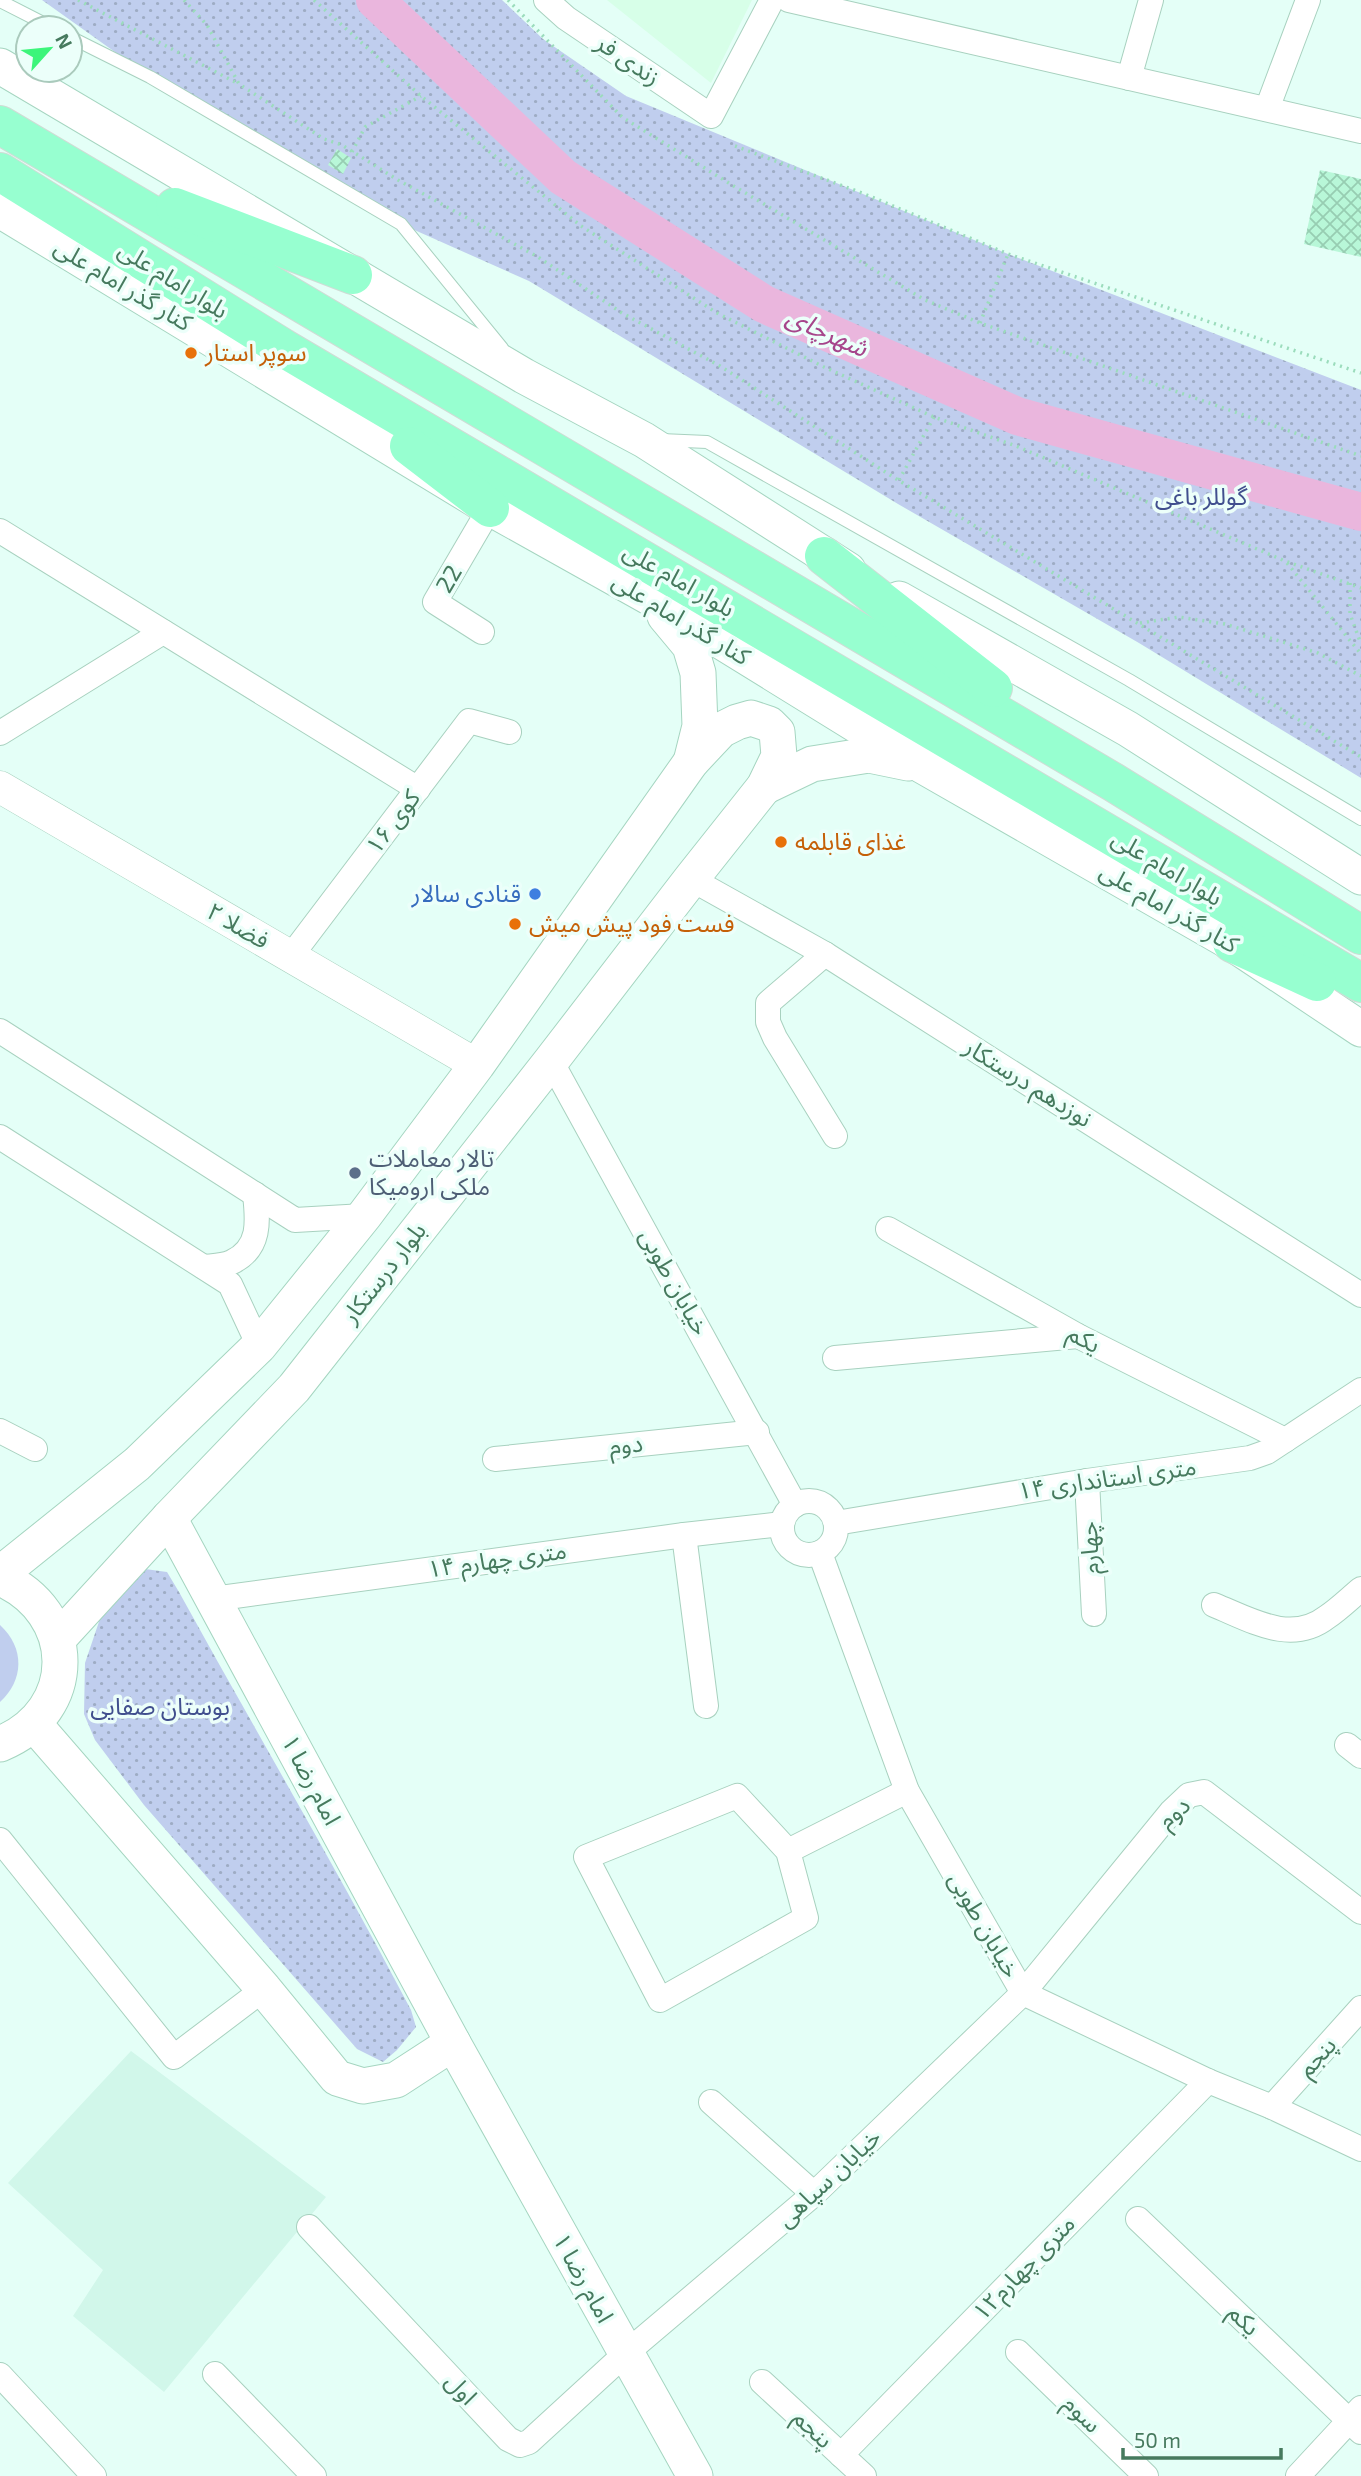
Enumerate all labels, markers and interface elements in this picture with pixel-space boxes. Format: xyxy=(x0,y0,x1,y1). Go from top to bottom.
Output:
north arrow xyxy=(14,14,84,84)
street label: زندی فر xyxy=(590,26,666,91)
text: N xyxy=(51,30,78,52)
street label: کنار گذر امام علی xyxy=(47,231,199,341)
street label: بلوار امام علی xyxy=(111,234,234,328)
water label: شهرچای xyxy=(781,299,874,365)
place label: سوپر استار xyxy=(204,337,306,368)
marker: سوپر استار xyxy=(183,345,199,361)
park label: گوللر باغی xyxy=(1155,481,1248,511)
street label: بلوار امام علی xyxy=(616,535,741,627)
street label: 22 xyxy=(428,559,467,597)
street label: کنار گذر امام علی xyxy=(605,565,757,675)
street label: کوی ۱۶ xyxy=(358,783,427,859)
street label: بلوار امام علی xyxy=(1105,822,1228,915)
place label: غذای قابلمه xyxy=(795,826,906,856)
marker: غذای قابلمه xyxy=(773,834,789,850)
street label: کنار گذر امام علی xyxy=(1093,855,1245,963)
place label: قنادی سالار xyxy=(410,878,521,908)
marker: قنادی سالار xyxy=(527,886,543,902)
street label: فضلا ۲ xyxy=(203,895,275,954)
place label: فست فود پیش میش xyxy=(529,908,735,939)
marker: فست فود پیش میش xyxy=(507,916,523,932)
street label: نوزدهم درستکار xyxy=(957,1030,1098,1136)
place label: تالار معاملات ملکی ارومیکا xyxy=(369,1143,494,1201)
marker: تالار معاملات ملکی ارومیکا xyxy=(347,1165,363,1181)
street label: بلوار درستکار xyxy=(334,1216,432,1330)
street label: خیابان طوبی xyxy=(633,1223,716,1340)
street label: یکم xyxy=(1062,1317,1106,1362)
street label: دوم xyxy=(608,1427,645,1465)
street label: ۱۴ متری استانداری xyxy=(1016,1451,1198,1505)
street label: چهارم xyxy=(1073,1521,1109,1575)
street label: ۱۴ متری چهارم xyxy=(425,1534,569,1588)
park label: بوستان صفایی xyxy=(90,1691,230,1721)
street label: امام رضا ۱ xyxy=(272,1729,348,1832)
street label: دوم xyxy=(1151,1790,1199,1838)
street label: خیابان طوبی xyxy=(943,1866,1027,1983)
street label: پنجم xyxy=(1290,2030,1344,2085)
street label: خیابان سپاهی xyxy=(770,2121,887,2234)
street label: ۱۲متری چهارم xyxy=(966,2208,1084,2329)
street label: امام رضا ۱ xyxy=(543,2227,621,2330)
street label: یکم xyxy=(1220,2297,1267,2344)
street label: اول xyxy=(439,2366,484,2411)
street label: سوم xyxy=(1054,2388,1108,2441)
street label: پنجم xyxy=(785,2402,840,2457)
scale bar xyxy=(1123,2416,1280,2460)
text: 50 m xyxy=(1134,2427,1181,2452)

